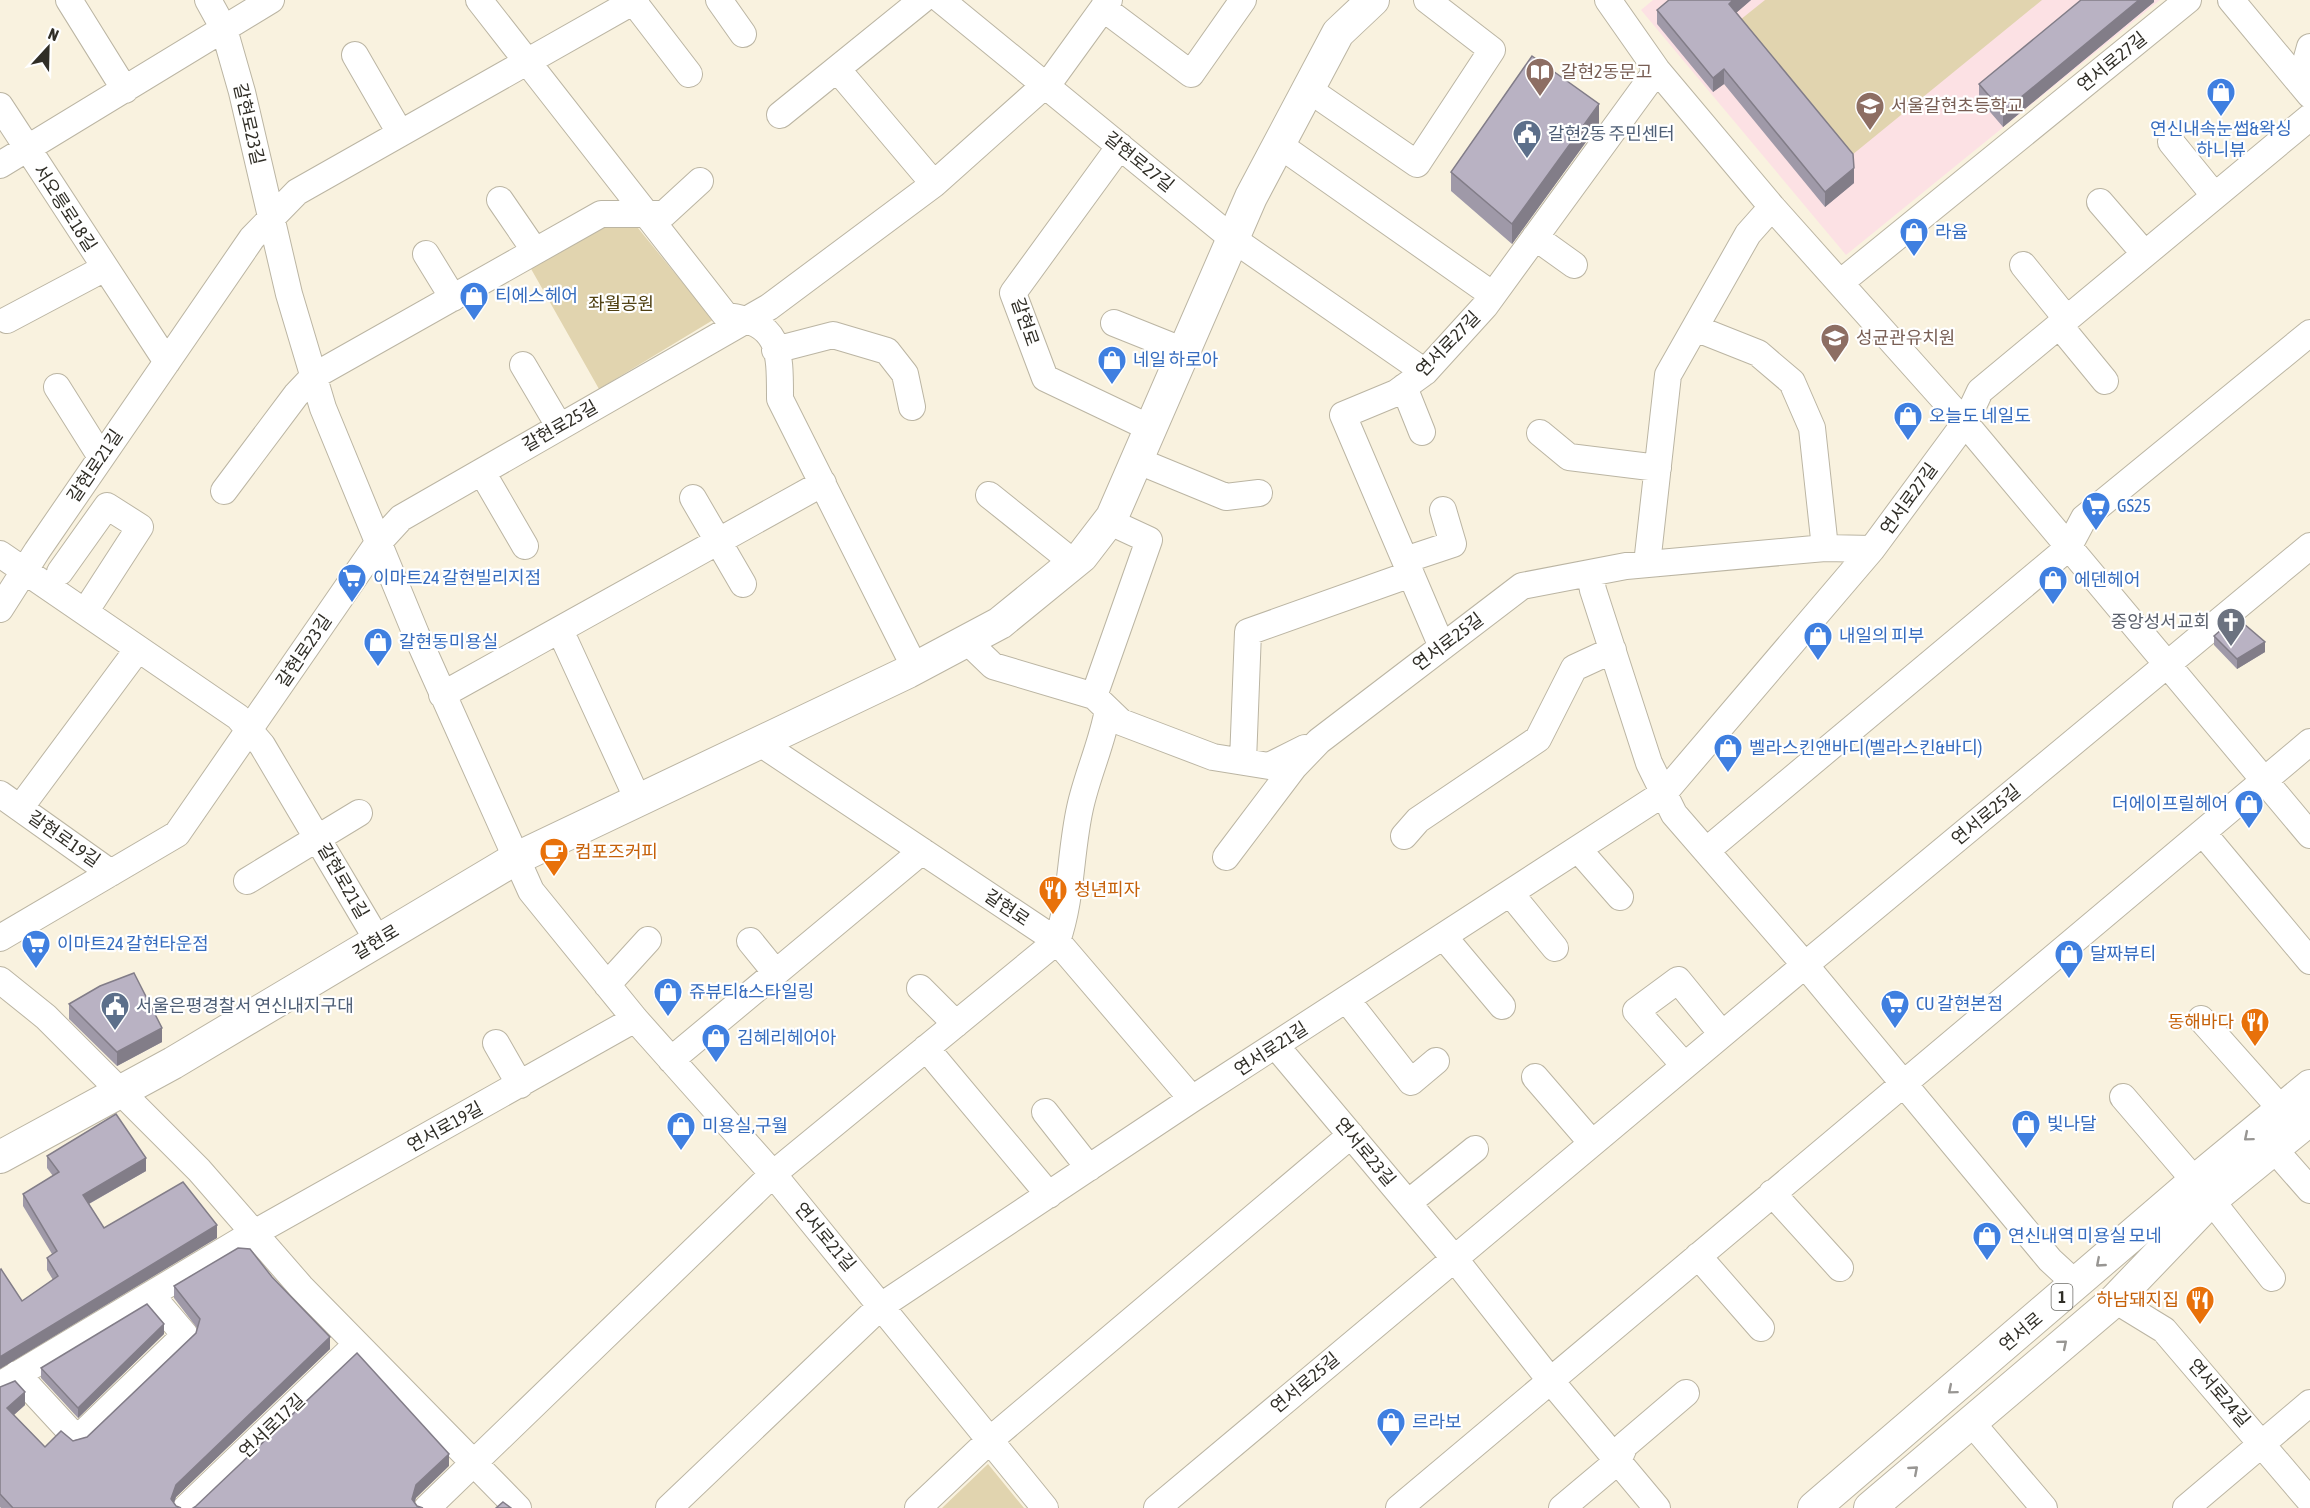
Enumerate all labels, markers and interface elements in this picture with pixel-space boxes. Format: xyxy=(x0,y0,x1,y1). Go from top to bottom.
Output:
north arrow xyxy=(18,18,78,78)
text: N xyxy=(46,24,61,44)
street label: 연서로27길 xyxy=(2073,27,2151,96)
library icon: 갈현2동문고 xyxy=(1524,56,1556,98)
place label: 갈현2동문고 xyxy=(1561,61,1652,82)
shop icon: 연신내속눈썹&왁싱 하니뷰 xyxy=(2205,76,2237,118)
street label: 갈현로23길 xyxy=(230,81,269,167)
school or university icon: 서울갈현초등학교 xyxy=(1854,90,1886,132)
place label: 서울갈현초등학교 xyxy=(1891,95,2023,116)
public building icon: 갈현2동 주민센터 xyxy=(1511,118,1543,160)
place label: 연신내속눈썹&왁싱 하니뷰 xyxy=(2150,118,2292,160)
place label: 갈현2동 주민센터 xyxy=(1548,123,1675,144)
street label: 갈현로27길 xyxy=(1100,127,1178,196)
street label: 서오릉로18길 xyxy=(29,160,101,255)
shop icon: 라윰 xyxy=(1898,216,1930,258)
place label: 라윰 xyxy=(1935,221,1968,242)
shop icon: 티에스헤어 xyxy=(458,280,490,322)
place label: 티에스헤어 xyxy=(495,285,578,306)
park label: 좌월공원 xyxy=(588,293,654,314)
street label: 갈현로 xyxy=(1007,295,1043,349)
street label: 연서로27길 xyxy=(1411,306,1484,381)
school or university icon: 성균관유치원 xyxy=(1819,322,1851,364)
place label: 성균관유치원 xyxy=(1856,327,1955,348)
shop icon: 네일 하로아 xyxy=(1096,344,1128,386)
place label: 네일 하로아 xyxy=(1133,349,1219,370)
street label: 갈현로25길 xyxy=(518,396,601,455)
shop icon: 오늘도 네일도 xyxy=(1892,400,1924,442)
place label: 오늘도 네일도 xyxy=(1929,405,2031,426)
street label: 갈현로21길 xyxy=(63,425,127,506)
street label: 연서로27길 xyxy=(1876,459,1942,539)
supermarket icon: GS25 xyxy=(2080,490,2112,532)
place label: GS25 xyxy=(2117,495,2151,516)
supermarket icon: 이마트24 갈현빌리지점 xyxy=(336,562,368,604)
shop icon: 에덴헤어 xyxy=(2037,564,2069,606)
place label: 이마트24 갈현빌리지점 xyxy=(373,567,541,588)
place label: 에덴헤어 xyxy=(2074,569,2140,590)
church icon: 중앙성서교회 xyxy=(2215,606,2247,648)
street label: 연서로25길 xyxy=(1408,608,1487,675)
street label: 갈현로23길 xyxy=(272,610,336,691)
place label: 중앙성서교회 xyxy=(2111,611,2210,632)
shop icon: 내일의 피부 xyxy=(1802,620,1834,662)
place label: 내일의 피부 xyxy=(1839,625,1924,646)
shop icon: 갈현동미용실 xyxy=(362,626,394,668)
place label: 갈현동미용실 xyxy=(399,631,498,652)
shop icon: 벨라스킨앤바디(벨라스킨&바디) xyxy=(1712,732,1744,774)
place label: 벨라스킨앤바디(벨라스킨&바디) xyxy=(1749,737,1982,758)
street label: 연서로25길 xyxy=(1947,780,2024,849)
shop icon: 더에이프릴헤어 xyxy=(2233,788,2265,830)
place label: 더에이프릴헤어 xyxy=(2112,793,2228,814)
street label: 갈현로19길 xyxy=(24,806,104,871)
cafe icon: 컴포즈커피 xyxy=(538,836,570,878)
street label: 갈현로21길 xyxy=(314,839,373,922)
place label: 컴포즈커피 xyxy=(575,841,658,862)
restaurant icon: 청년피자 xyxy=(1037,874,1069,916)
place label: 청년피자 xyxy=(1074,879,1141,900)
street label: 갈현로 xyxy=(981,885,1034,930)
street label: 갈현로 xyxy=(349,920,402,963)
supermarket icon: 이마트24 갈현타운점 xyxy=(20,928,52,970)
place label: 이마트24 갈현타운점 xyxy=(57,933,209,954)
shop icon: 달짜뷰티 xyxy=(2053,938,2085,980)
place label: 달짜뷰티 xyxy=(2090,943,2156,964)
shop icon: 쥬뷰티&스타일링 xyxy=(652,976,684,1018)
place label: 쥬뷰티&스타일링 xyxy=(689,981,814,1002)
supermarket icon: CU 갈현본점 xyxy=(1879,988,1911,1030)
public building icon: 서울은평경찰서 연신내지구대 xyxy=(99,990,131,1032)
place label: CU 갈현본점 xyxy=(1916,993,2003,1014)
place label: 서울은평경찰서 연신내지구대 xyxy=(136,995,354,1016)
restaurant icon: 동해바다 xyxy=(2239,1006,2271,1048)
place label: 동해바다 xyxy=(2168,1011,2234,1032)
street label: 연서로21길 xyxy=(1230,1017,1311,1080)
shop icon: 김혜리헤어아 xyxy=(700,1022,732,1064)
place label: 김혜리헤어아 xyxy=(737,1027,837,1048)
street label: 연서로19길 xyxy=(403,1097,486,1156)
shop icon: 빛나달 xyxy=(2010,1108,2042,1150)
shop icon: 미용실,구월 xyxy=(665,1110,697,1152)
street label: 연서로23길 xyxy=(1331,1113,1400,1190)
place label: 빛나달 xyxy=(2047,1113,2097,1134)
place label: 미용실,구월 xyxy=(702,1115,788,1136)
one-way arrow xyxy=(2244,1129,2255,1140)
street label: 연서로21길 xyxy=(791,1198,860,1275)
shop icon: 연신내역 미용실 모네 xyxy=(1971,1220,2003,1262)
place label: 연신내역 미용실 모네 xyxy=(2008,1225,2162,1246)
one-way arrow xyxy=(2096,1256,2107,1267)
road number: 1 xyxy=(2052,1284,2072,1310)
restaurant icon: 하남돼지집 xyxy=(2184,1284,2216,1326)
place label: 하남돼지집 xyxy=(2096,1289,2179,1310)
street label: 연서로 xyxy=(1995,1308,2046,1356)
one-way arrow xyxy=(2056,1340,2067,1351)
street label: 연서로25길 xyxy=(1266,1348,1343,1417)
street label: 연서로24길 xyxy=(2184,1354,2255,1431)
one-way arrow xyxy=(1948,1383,1959,1394)
street label: 연서로17길 xyxy=(234,1389,309,1462)
shop icon: 르라보 xyxy=(1375,1406,1407,1448)
place label: 르라보 xyxy=(1412,1411,1462,1432)
one-way arrow xyxy=(1907,1466,1918,1477)

